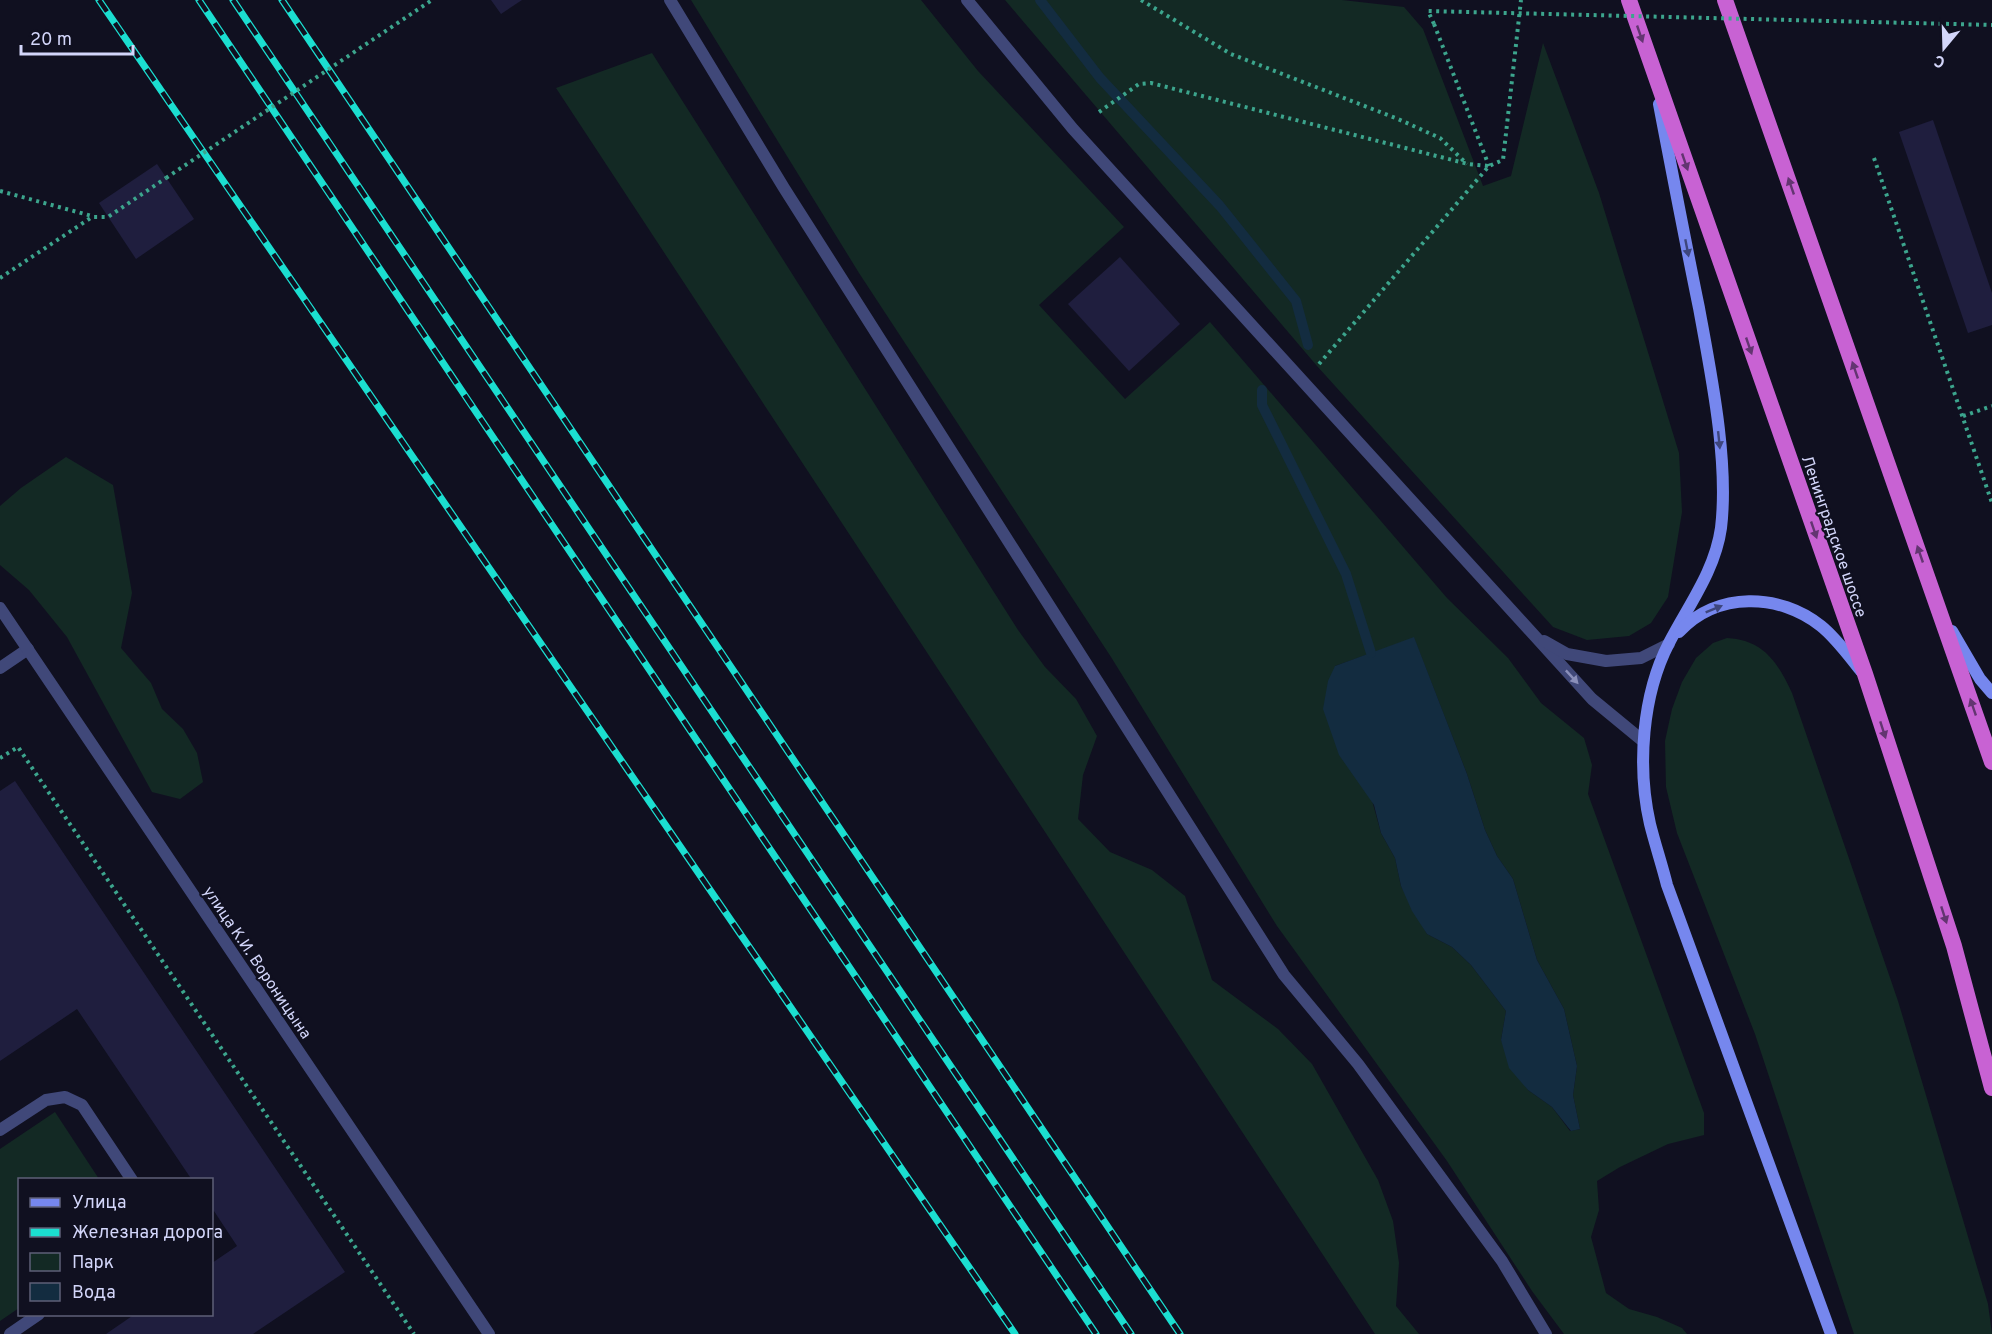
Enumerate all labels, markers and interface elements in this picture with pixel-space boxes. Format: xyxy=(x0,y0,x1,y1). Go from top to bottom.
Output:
scale bar xyxy=(21,18,134,56)
north arrow xyxy=(1914,18,1974,78)
one-way arrow xyxy=(1636,25,1646,43)
text: 20 m xyxy=(30,29,72,52)
text: С xyxy=(1932,49,1948,71)
one-way arrow xyxy=(1681,153,1690,171)
one-way arrow xyxy=(1785,177,1795,195)
one-way arrow xyxy=(1683,239,1692,258)
one-way arrow xyxy=(1745,337,1755,355)
one-way arrow xyxy=(1850,361,1860,379)
one-way arrow xyxy=(1714,431,1724,450)
street label: Ленинградское шоссе xyxy=(1796,453,1870,620)
one-way arrow xyxy=(1809,521,1819,539)
one-way arrow xyxy=(1914,545,1924,563)
one-way arrow xyxy=(1705,604,1723,613)
one-way arrow xyxy=(1565,670,1579,684)
one-way arrow xyxy=(1967,698,1977,716)
one-way arrow xyxy=(1878,721,1888,739)
street label: улица К.И. Вороницына xyxy=(198,883,315,1043)
one-way arrow xyxy=(1939,906,1949,924)
legend xyxy=(18,1178,213,1316)
text: Улица xyxy=(72,1192,126,1215)
text: Железная дорога xyxy=(72,1222,223,1245)
text: Парк xyxy=(72,1252,114,1275)
text: Вода xyxy=(72,1282,116,1305)

